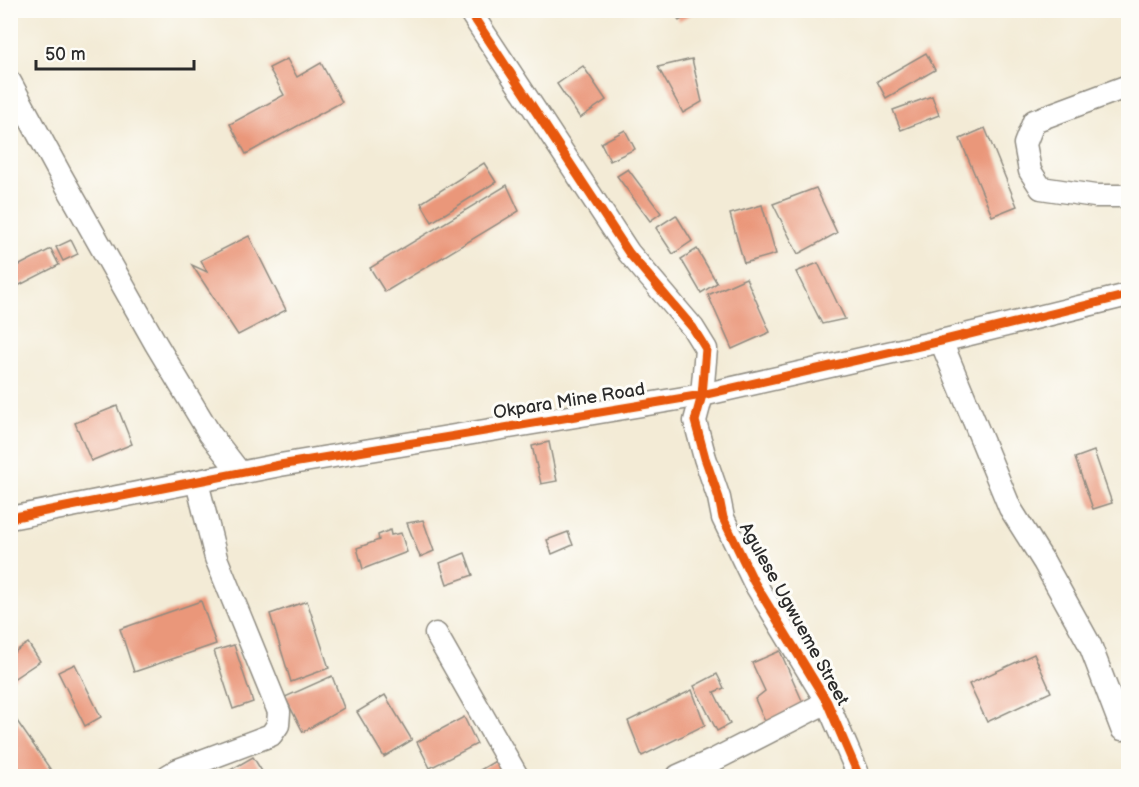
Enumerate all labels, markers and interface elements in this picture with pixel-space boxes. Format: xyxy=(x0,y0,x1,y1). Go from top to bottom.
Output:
scale bar xyxy=(36,33,194,71)
text: 50 m xyxy=(45,44,86,65)
street label: Okpara Mine Road xyxy=(492,379,646,423)
street label: Agulese Ugwueme Street xyxy=(735,519,853,710)

